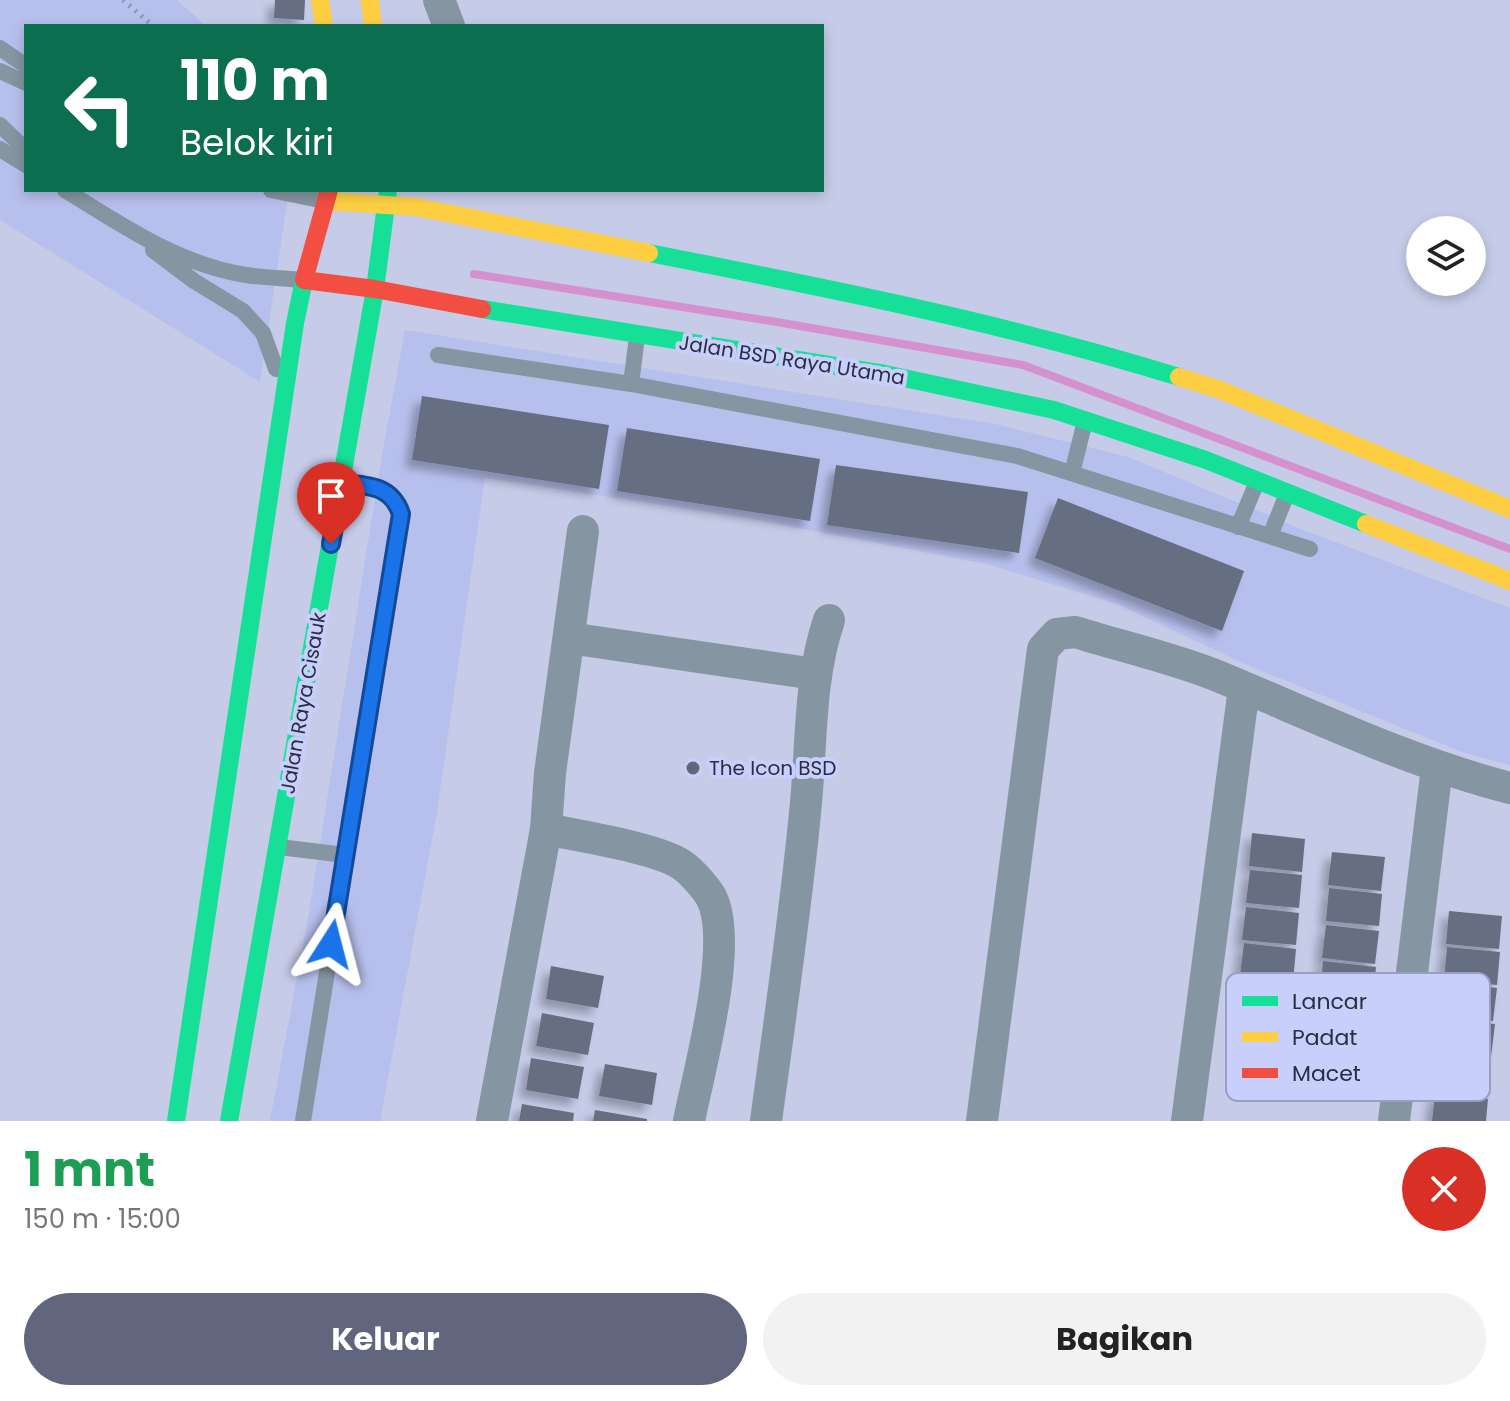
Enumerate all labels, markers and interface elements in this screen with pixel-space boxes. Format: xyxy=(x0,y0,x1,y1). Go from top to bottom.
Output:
text: 110 m xyxy=(180,41,330,120)
icon: left xyxy=(48,56,152,160)
text: Belok kiri xyxy=(180,117,334,168)
map controls xyxy=(1406,216,1486,296)
button: layers xyxy=(1406,216,1486,296)
street label: Jalan BSD Raya Utama xyxy=(677,328,907,392)
pin xyxy=(297,462,365,544)
icon: arrive xyxy=(309,474,353,518)
street label: Jalan Raya Cisauk xyxy=(273,609,333,796)
place label: The Icon BSD xyxy=(709,754,837,782)
marker: The Icon BSD xyxy=(684,759,702,777)
position arrow xyxy=(289,902,373,986)
legend xyxy=(1226,973,1490,1101)
text: Lancar xyxy=(1292,986,1367,1017)
text: Padat xyxy=(1292,1022,1357,1053)
text: Macet xyxy=(1292,1058,1361,1089)
text: 1 mnt xyxy=(24,1136,155,1203)
button: close xyxy=(1402,1147,1486,1231)
text: 150 m · 15:00 xyxy=(24,1201,181,1237)
button: Keluar xyxy=(24,1293,747,1385)
button: Bagikan xyxy=(763,1293,1486,1385)

